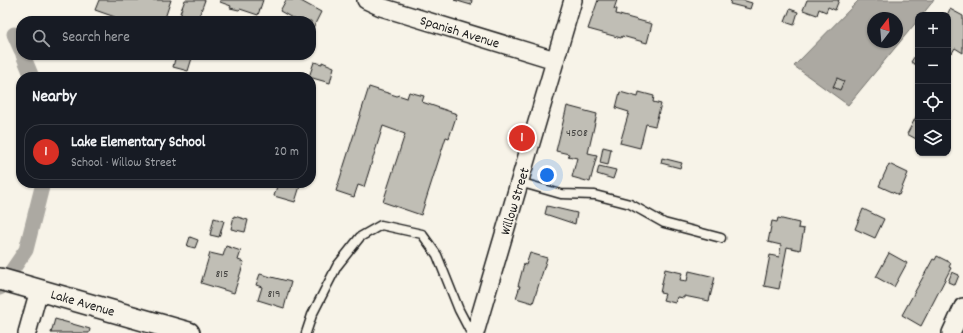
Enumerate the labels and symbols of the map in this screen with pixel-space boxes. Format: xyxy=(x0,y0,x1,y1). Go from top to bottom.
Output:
street label: Spanish Avenue xyxy=(417,11,502,54)
north arrow xyxy=(867,12,903,48)
pin: 1 xyxy=(509,123,535,153)
house number: 4508 xyxy=(566,125,588,142)
street label: Willow Street xyxy=(496,165,536,238)
your location xyxy=(537,165,557,185)
house number: 815 xyxy=(216,266,229,283)
street label: Lake Avenue xyxy=(48,285,117,323)
house number: 819 xyxy=(268,286,280,303)

